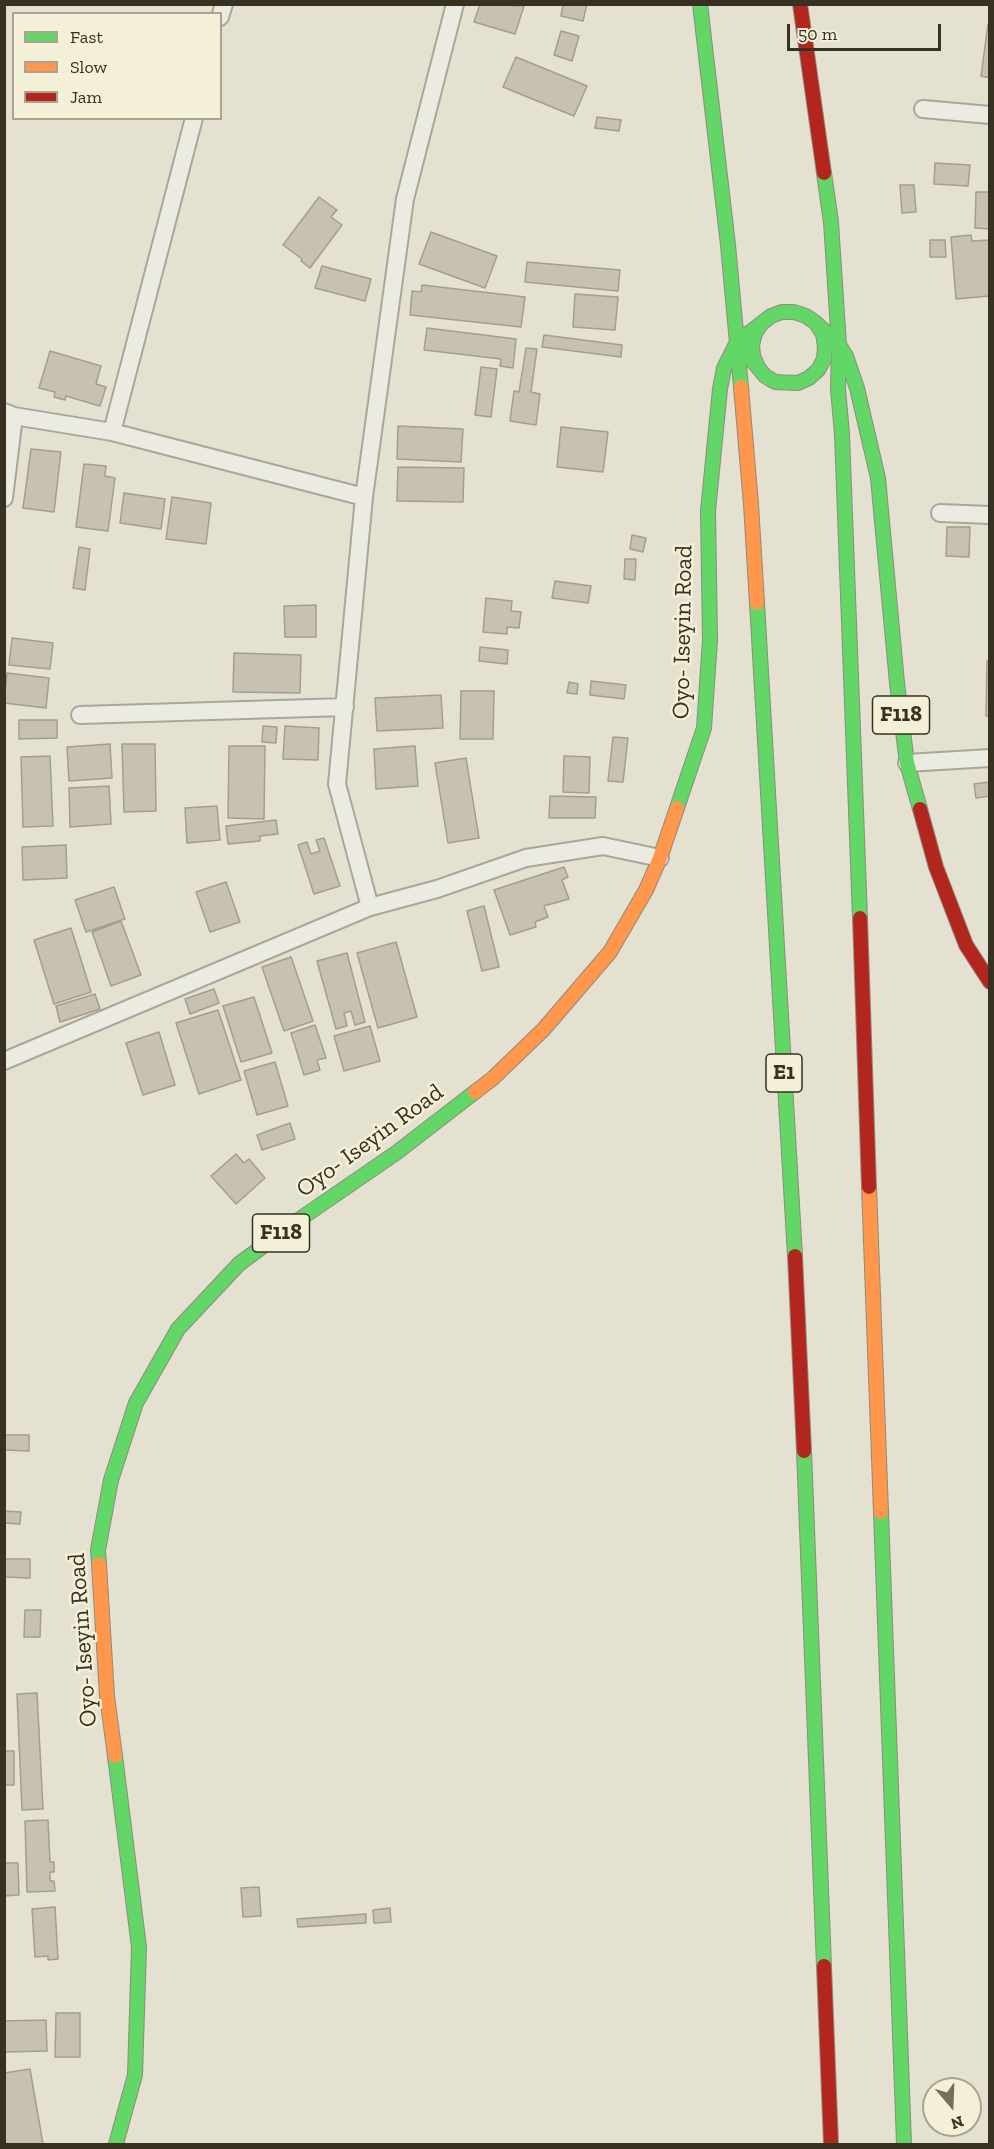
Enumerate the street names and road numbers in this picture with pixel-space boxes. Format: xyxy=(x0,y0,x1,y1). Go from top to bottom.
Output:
street label: Oyo- Iseyin Road xyxy=(667,545,699,719)
road number: F118 xyxy=(872,696,930,734)
road number: E1 xyxy=(766,1054,802,1092)
street label: Oyo- Iseyin Road xyxy=(291,1078,449,1204)
road number: F118 xyxy=(252,1214,310,1252)
street label: Oyo- Iseyin Road xyxy=(63,1552,103,1728)

